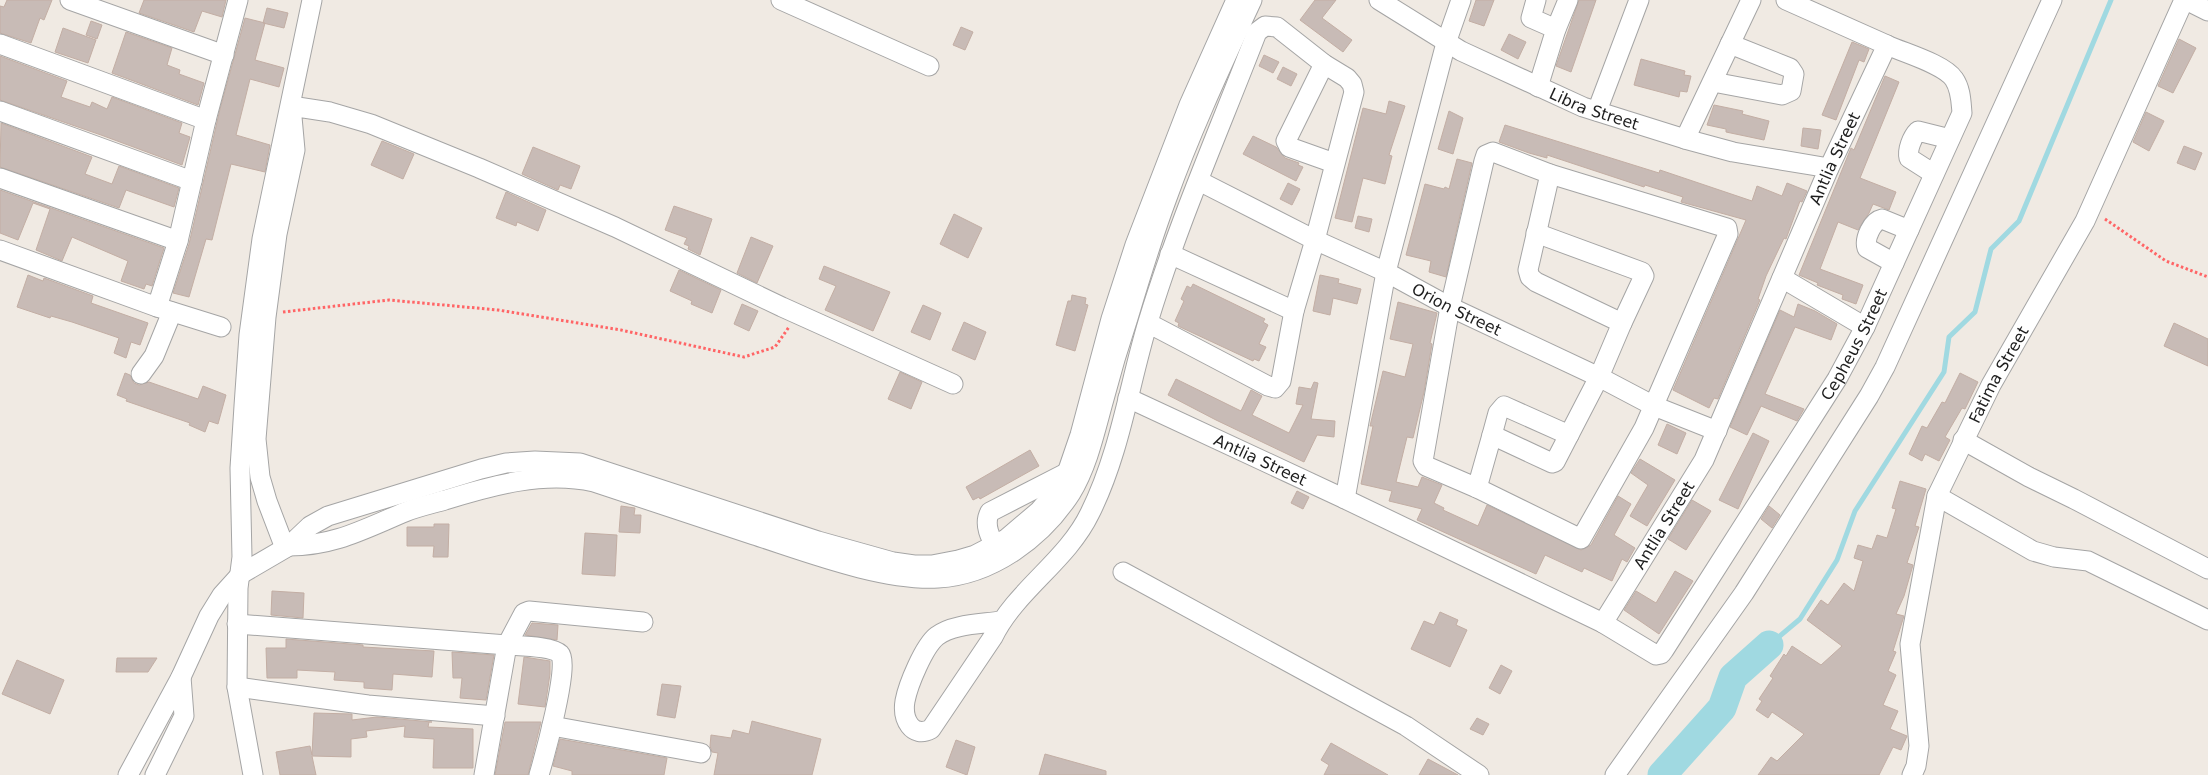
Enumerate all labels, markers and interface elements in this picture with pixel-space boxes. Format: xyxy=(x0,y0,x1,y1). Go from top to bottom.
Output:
street label: Libra Street xyxy=(1546,84,1641,134)
street label: Antlia Street xyxy=(1805,109,1864,208)
street label: Orion Street xyxy=(1409,279,1504,340)
street label: Cepheus Street xyxy=(1817,286,1891,404)
street label: Fatima Street xyxy=(1965,323,2033,426)
street label: Antlia Street xyxy=(1211,430,1309,490)
street label: Antlia Street xyxy=(1630,478,1699,573)

